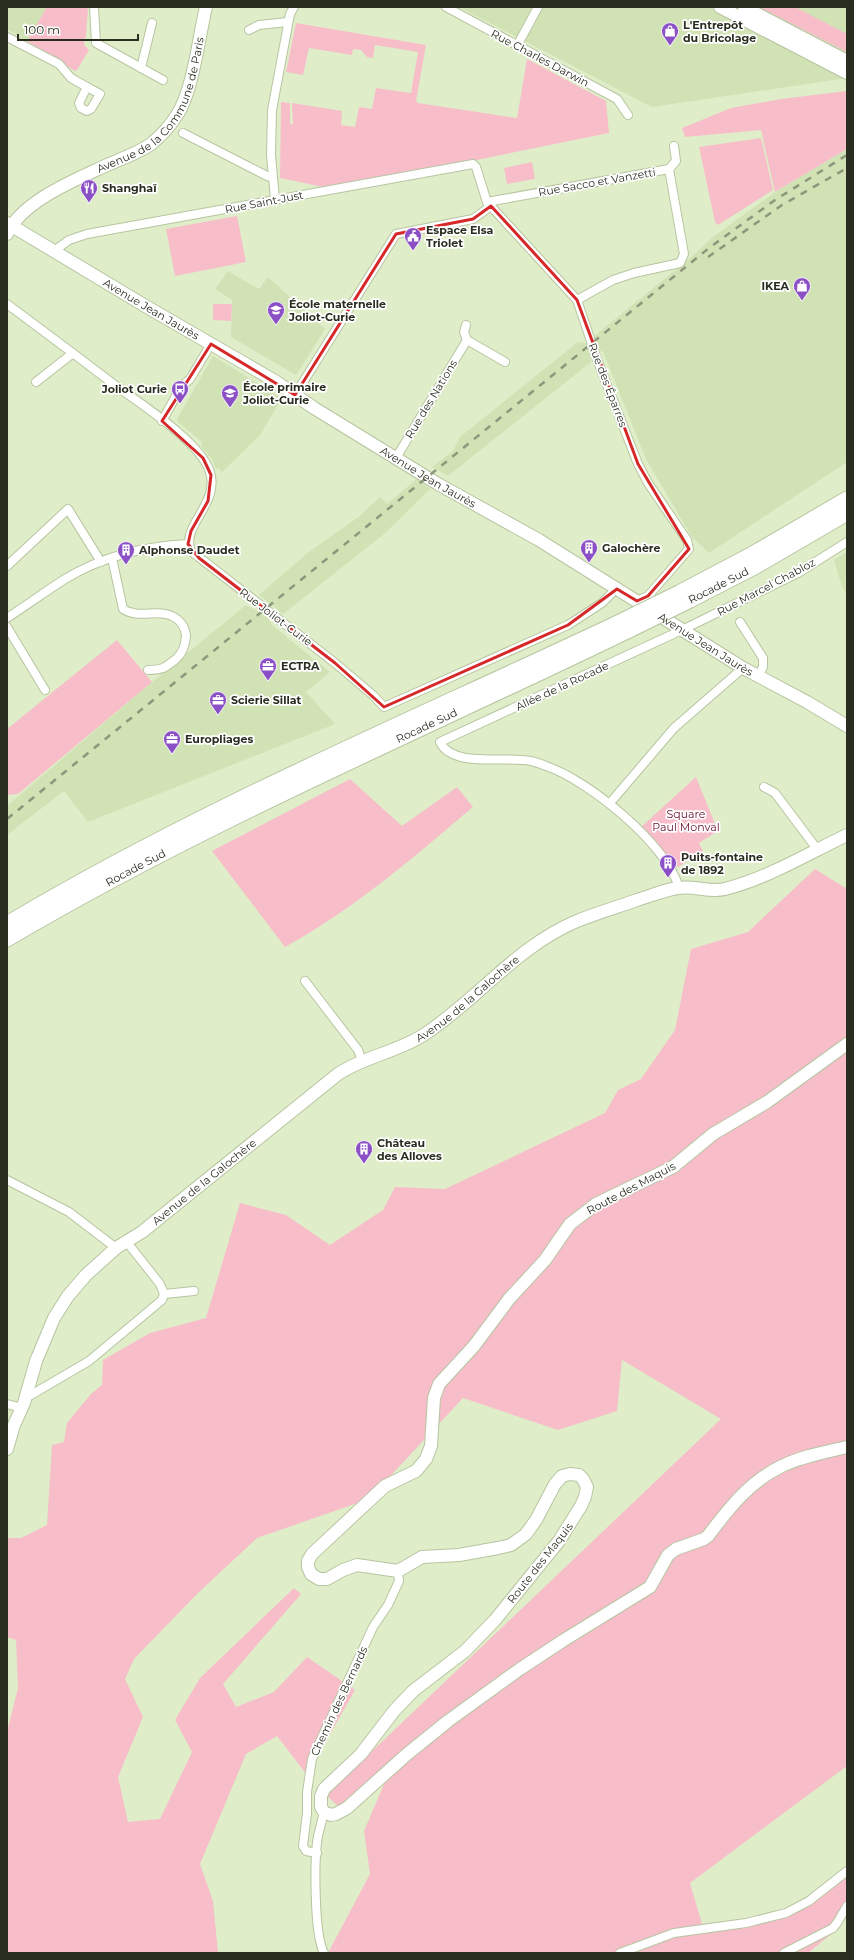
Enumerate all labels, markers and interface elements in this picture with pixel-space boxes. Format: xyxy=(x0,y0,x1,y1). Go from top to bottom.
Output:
scale bar xyxy=(18,16,138,42)
place label: L'Entrepôt du Bricolage xyxy=(683,18,756,45)
shop icon: L'Entrepôt du Bricolage xyxy=(660,21,680,46)
text: 100 m xyxy=(24,22,60,37)
street label: Rue Charles Darwin xyxy=(489,26,591,90)
street label: Avenue de la Commune de Paris xyxy=(95,35,207,176)
street label: Rue Sacco et Vanzetti xyxy=(537,165,657,199)
restaurant icon: Shanghaï xyxy=(79,178,99,203)
place label: Shanghaï xyxy=(102,181,157,195)
street label: Rue Saint-Just xyxy=(224,187,305,216)
place label: Espace Elsa Triolet xyxy=(426,223,494,250)
public building icon: Espace Elsa Triolet xyxy=(403,226,423,251)
street label: Avenue Jean Jaurès xyxy=(101,275,202,343)
shop icon: IKEA xyxy=(792,276,812,301)
place label: IKEA xyxy=(761,279,790,293)
place label: École maternelle Joliot-Curie xyxy=(288,297,386,324)
school or university icon: École maternelle Joliot-Curie xyxy=(266,300,286,325)
street label: Rue des Éparres xyxy=(585,341,631,430)
street label: Rue des Nations xyxy=(402,356,460,441)
bus stop icon: Joliot Curie xyxy=(170,379,190,404)
place label: École primaire Joliot-Curie xyxy=(242,380,326,407)
place label: Joliot Curie xyxy=(101,382,167,396)
school or university icon: École primaire Joliot-Curie xyxy=(220,383,240,408)
street label: Avenue Jean Jaurès xyxy=(378,443,479,511)
building icon: Galochère xyxy=(579,538,599,563)
building icon: Alphonse Daudet xyxy=(116,540,136,565)
place label: Galochère xyxy=(602,541,660,555)
place label: Alphonse Daudet xyxy=(138,543,240,557)
street label: Rue Marcel Chabloz xyxy=(714,555,818,619)
street label: Rocade Sud xyxy=(686,564,751,607)
street label: Rue Joliot-Curie xyxy=(237,585,315,649)
street label: Avenue Jean Jaurès xyxy=(656,610,756,679)
office icon: ECTRA xyxy=(258,656,278,681)
street label: Allée de la Rocade xyxy=(513,658,611,714)
place label: ECTRA xyxy=(281,659,320,673)
office icon: Scierie Sillat xyxy=(208,690,228,715)
place label: Scierie Sillat xyxy=(231,693,302,707)
street label: Rocade Sud xyxy=(394,705,460,746)
office icon: Europliages xyxy=(162,729,182,754)
place label: Europliages xyxy=(185,732,253,746)
park label: Square Paul Monval xyxy=(652,807,720,834)
street label: Rocade Sud xyxy=(103,846,168,889)
place label: Puits-fontaine de 1892 xyxy=(681,850,763,877)
building icon: Puits-fontaine de 1892 xyxy=(658,853,678,878)
street label: Avenue de la Galochère xyxy=(413,952,522,1045)
street label: Avenue de la Galochère xyxy=(149,1135,259,1228)
place label: Château des Alloves xyxy=(377,1136,442,1163)
building icon: Château des Alloves xyxy=(354,1139,374,1164)
street label: Route des Maquis xyxy=(584,1158,678,1217)
street label: Route des Maquis xyxy=(504,1519,576,1606)
street label: Chemin des Bernards xyxy=(307,1643,371,1758)

